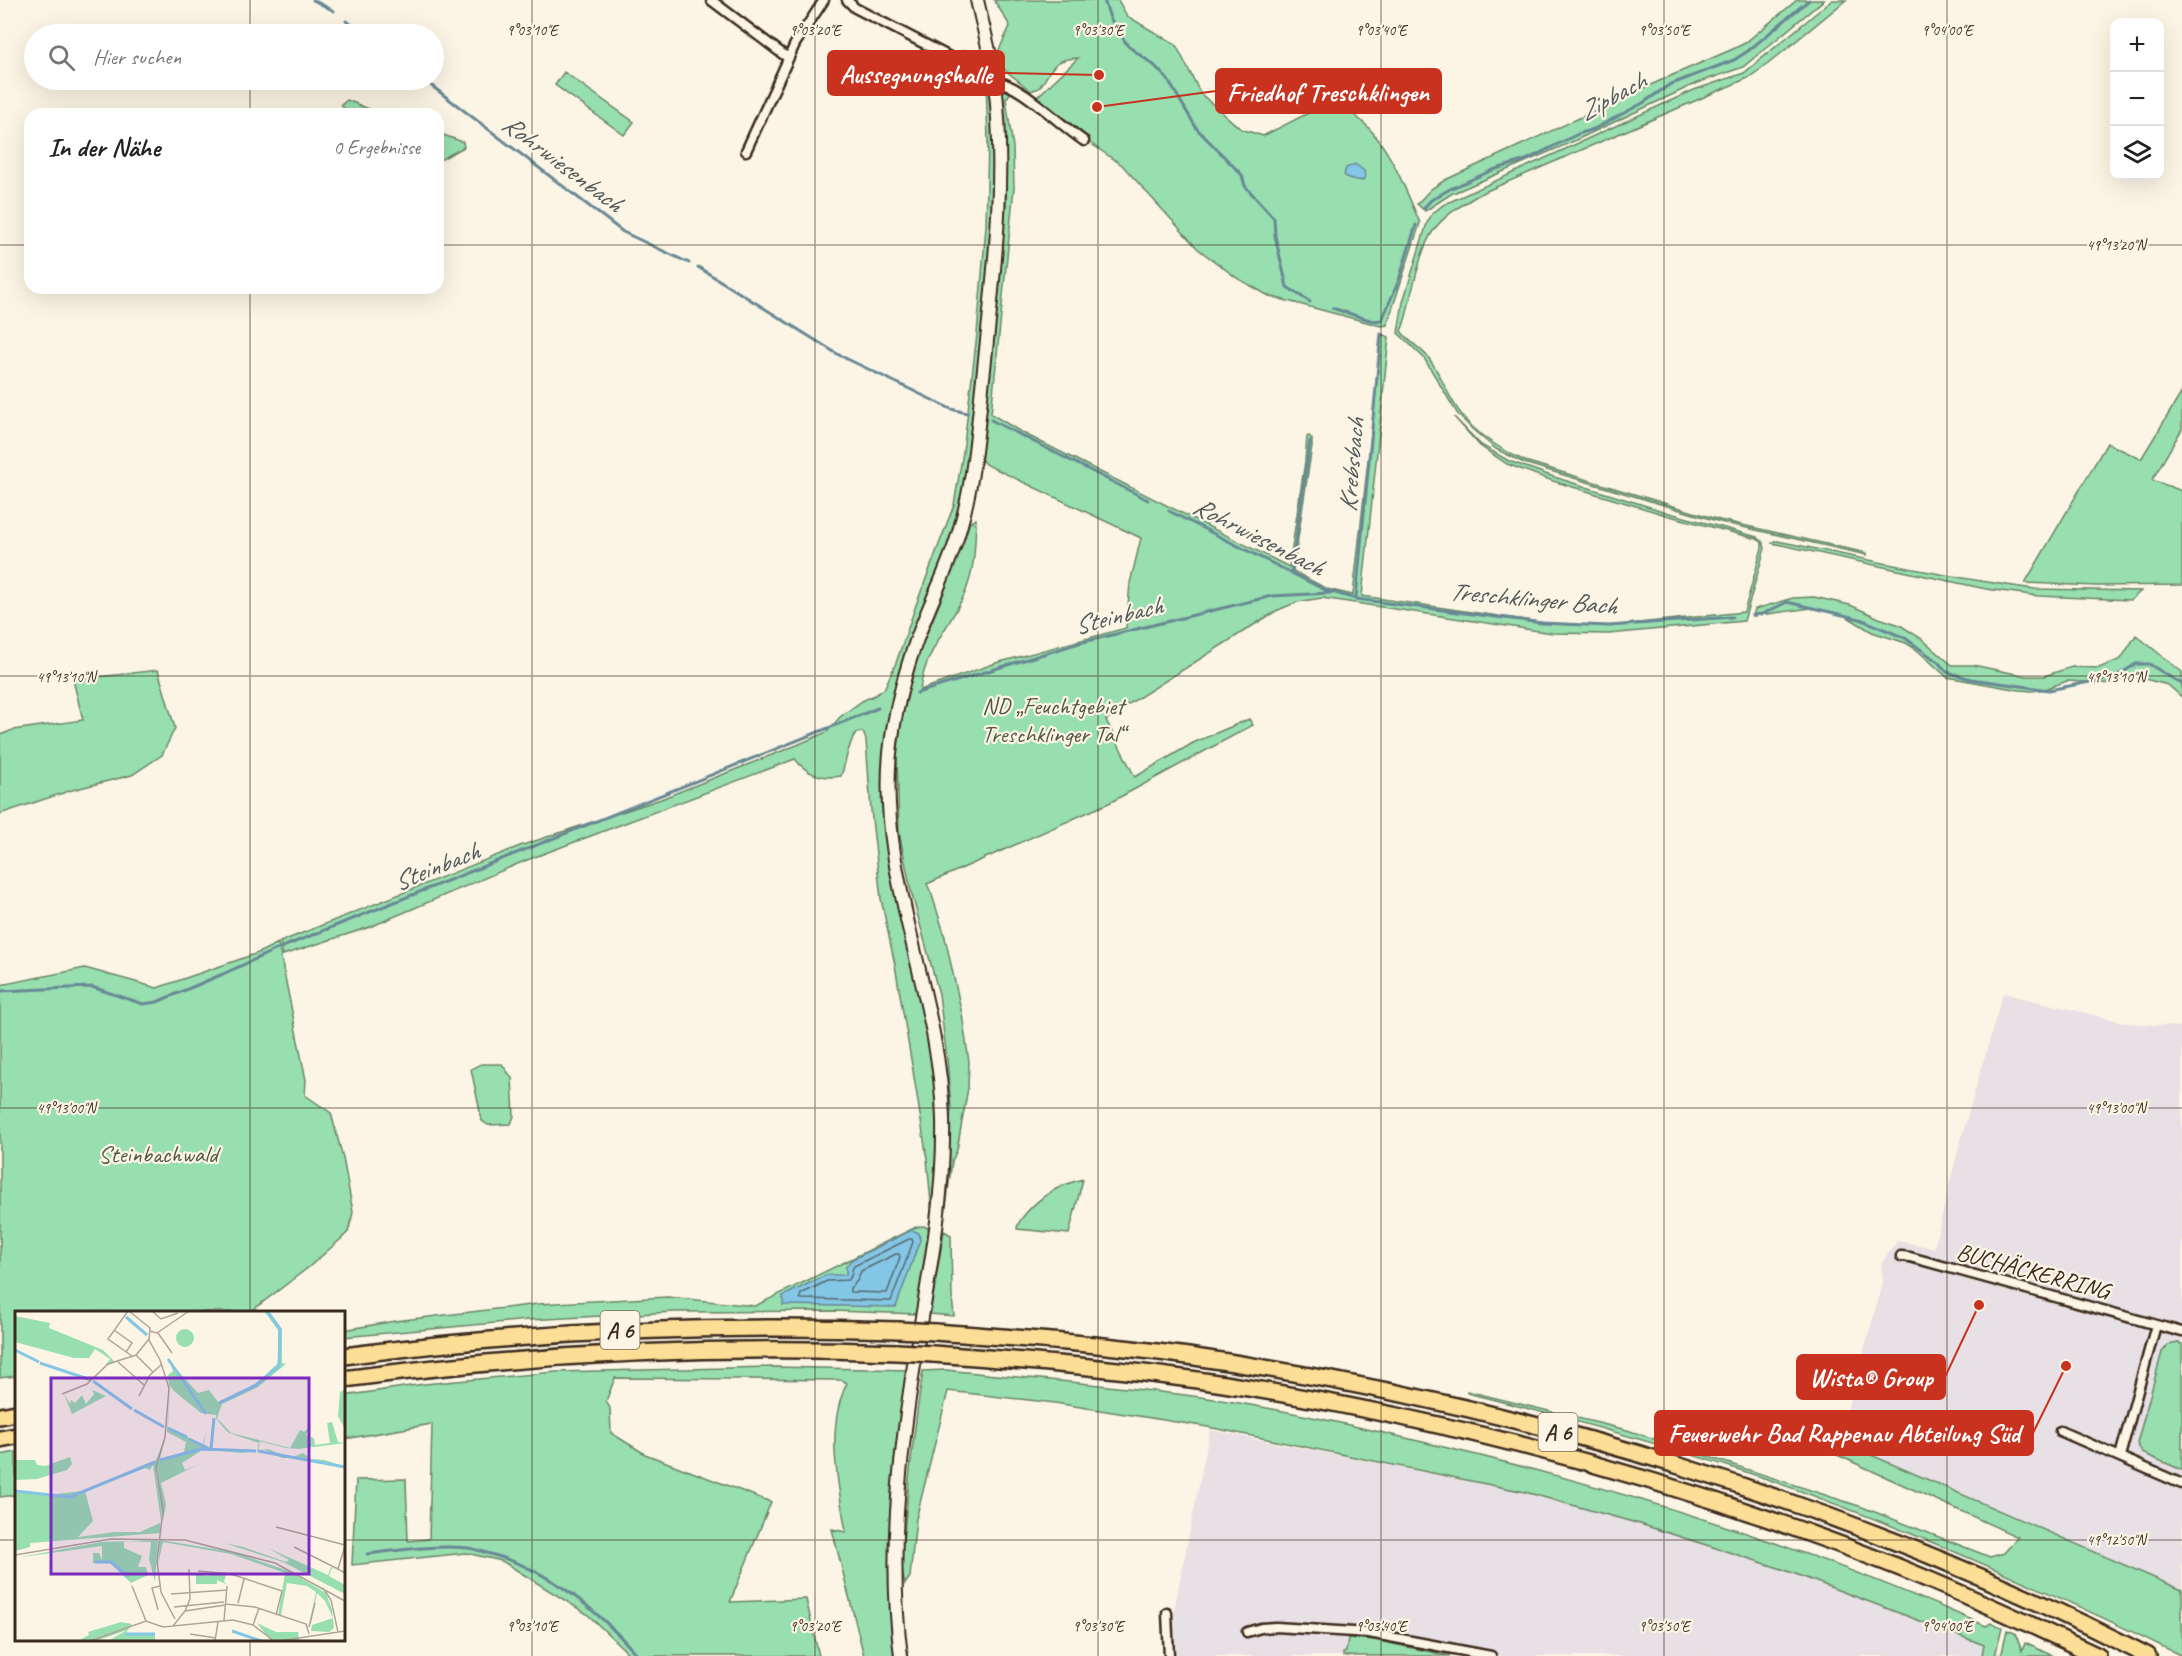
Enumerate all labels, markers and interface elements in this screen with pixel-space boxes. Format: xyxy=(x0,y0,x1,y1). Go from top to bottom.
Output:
map controls xyxy=(2110,18,2164,180)
button: + xyxy=(2110,18,2164,72)
text: 9°03'10"E xyxy=(506,21,560,40)
text: 9°03'20"E xyxy=(789,21,843,40)
text: 9°03'30"E xyxy=(1072,21,1126,40)
text: 9°03'40"E xyxy=(1355,21,1409,40)
text: 9°03'50"E xyxy=(1638,21,1692,40)
text: 9°04'00"E xyxy=(1921,21,1975,40)
search box xyxy=(24,24,444,90)
icon: search xyxy=(45,41,78,74)
text: Hier suchen xyxy=(93,43,181,71)
callout: Aussegnungshalle xyxy=(828,51,1004,95)
text: Aussegnungshalle xyxy=(840,58,995,91)
water label: Zipbach xyxy=(1573,64,1653,128)
callout: Friedhof Treschklingen xyxy=(1216,69,1441,113)
button: − xyxy=(2110,72,2164,126)
text: Friedhof Treschklingen xyxy=(1227,76,1430,109)
water label: Rohrwiesenbach xyxy=(496,107,631,221)
button: layers xyxy=(2110,126,2164,180)
text: In der Nähe xyxy=(48,131,160,164)
text: 0 Ergebnisse xyxy=(333,135,420,160)
text: 49°13'20"N xyxy=(2086,236,2149,255)
water label: Krebsbach xyxy=(1331,415,1372,513)
water label: Rohrwiesenbach xyxy=(1188,489,1332,585)
water label: Treschklinger Bach xyxy=(1448,575,1620,622)
water label: Steinbach xyxy=(1071,588,1168,642)
text: 49°13'10"N xyxy=(36,668,99,687)
text: 49°13'10"N xyxy=(2086,668,2149,687)
park label: ND „Feuchtgebiet Treschklinger Tal“ xyxy=(982,691,1130,749)
water label: Steinbach xyxy=(388,834,486,899)
text: 49°13'00"N xyxy=(36,1099,99,1118)
text: 49°13'00"N xyxy=(2086,1099,2149,1118)
park label: Steinbachwald xyxy=(98,1139,221,1169)
street label: BUCHÄCKERRING xyxy=(1953,1236,2115,1307)
inset map xyxy=(15,1311,345,1641)
road number: A 6 xyxy=(600,1311,640,1349)
callout: Wista® Group xyxy=(1797,1355,1945,1399)
text: Wista® Group xyxy=(1809,1361,1935,1394)
callout: Feuerwehr Bad Rappenau Abteilung Süd xyxy=(1655,1411,2033,1455)
road number: A 6 xyxy=(1538,1413,1578,1451)
text: Feuerwehr Bad Rappenau Abteilung Süd xyxy=(1668,1417,2024,1450)
text: 49°12'50"N xyxy=(2086,1531,2149,1550)
text: 9°03'10"E xyxy=(506,1617,560,1636)
text: 9°03'20"E xyxy=(789,1617,843,1636)
text: 9°03'30"E xyxy=(1072,1617,1126,1636)
text: 9°03'40"E xyxy=(1355,1617,1409,1636)
text: 9°03'50"E xyxy=(1638,1617,1692,1636)
text: 9°04'00"E xyxy=(1921,1617,1975,1636)

